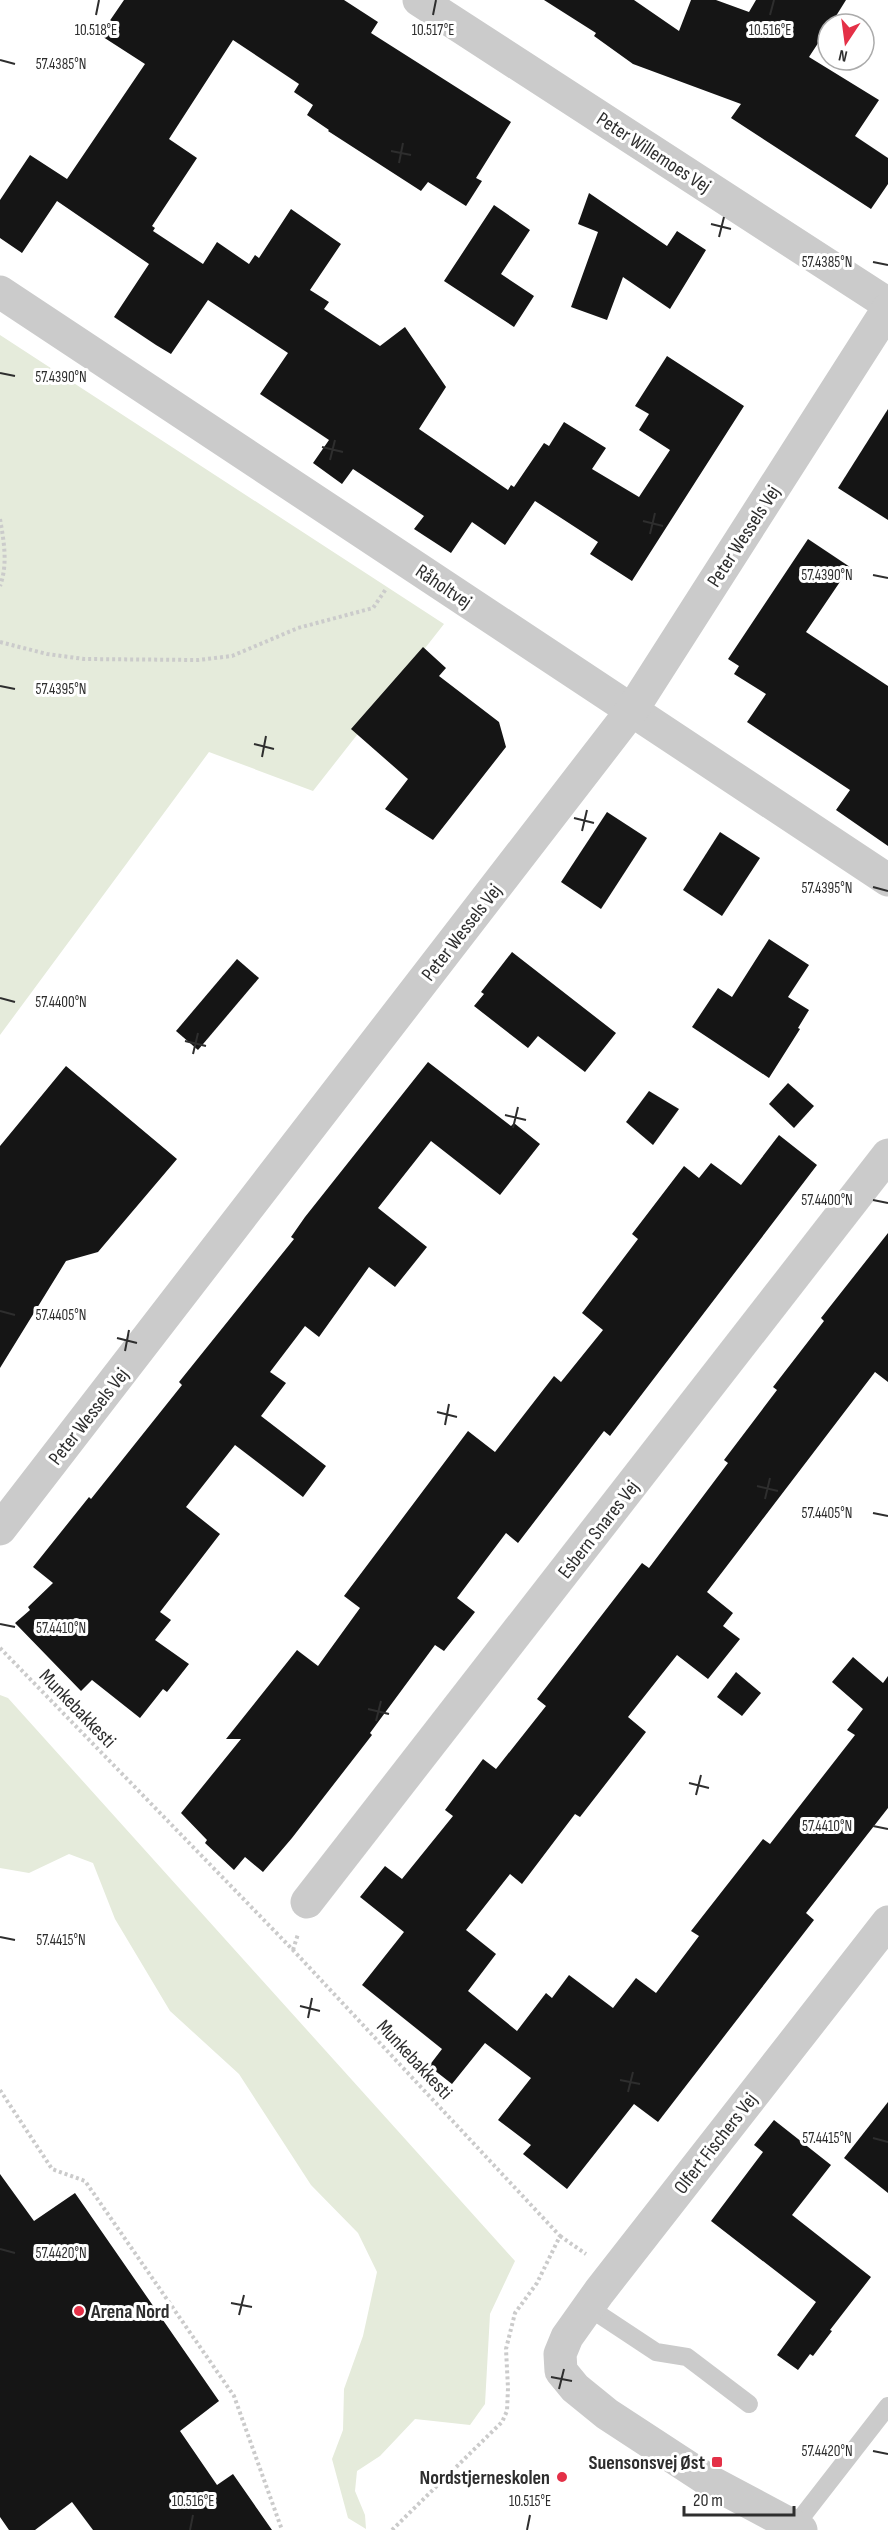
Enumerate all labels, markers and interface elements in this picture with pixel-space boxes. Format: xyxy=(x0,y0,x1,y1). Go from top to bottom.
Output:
north arrow xyxy=(816,12,876,72)
text: 10.518°E xyxy=(75,21,117,40)
text: 10.517°E xyxy=(412,21,454,40)
text: 10.516°E xyxy=(749,21,791,40)
text: N xyxy=(837,45,849,65)
text: 57.4385°N xyxy=(36,55,86,74)
street label: Peter Willemoes Vej xyxy=(592,107,715,199)
text: 57.4385°N xyxy=(802,253,852,272)
text: 57.4390°N xyxy=(35,368,87,387)
street label: Peter Wessels Vej xyxy=(702,481,786,592)
street label: Råholtvej xyxy=(411,559,476,614)
text: 57.4390°N xyxy=(801,566,853,585)
text: 57.4395°N xyxy=(36,680,86,699)
street label: Peter Wessels Vej xyxy=(417,879,507,986)
text: 57.4395°N xyxy=(802,879,852,898)
text: 57.4400°N xyxy=(35,993,87,1012)
text: 57.4400°N xyxy=(801,1191,853,1210)
text: 57.4405°N xyxy=(36,1306,86,1325)
street label: Peter Wessels Vej xyxy=(44,1363,134,1470)
street label: Esbern Snares Vej xyxy=(553,1476,645,1583)
text: 57.4405°N xyxy=(802,1504,852,1523)
text: 57.4410°N xyxy=(36,1619,86,1638)
street label: Munkebakkesti xyxy=(34,1664,121,1753)
text: 57.4410°N xyxy=(802,1817,852,1836)
text: 57.4415°N xyxy=(36,1931,86,1950)
street label: Munkebakkesti xyxy=(371,2015,457,2104)
street label: Olfert Fischers Vej xyxy=(669,2088,763,2199)
text: 57.4415°N xyxy=(802,2129,852,2148)
text: 57.4420°N xyxy=(35,2244,87,2263)
place label: Arena Nord xyxy=(90,2300,170,2324)
marker: Arena Nord xyxy=(72,2304,86,2318)
text: 57.4420°N xyxy=(801,2442,853,2461)
place label: Suensonsvej Øst xyxy=(588,2451,705,2475)
marker: Suensonsvej Øst xyxy=(710,2455,724,2469)
place label: Nordstjerneskolen xyxy=(420,2466,550,2490)
marker: Nordstjerneskolen xyxy=(555,2470,569,2484)
scale bar xyxy=(684,2479,794,2517)
text: 20 m xyxy=(693,2490,723,2511)
text: 10.516°E xyxy=(172,2492,214,2511)
text: 10.515°E xyxy=(509,2492,551,2511)

